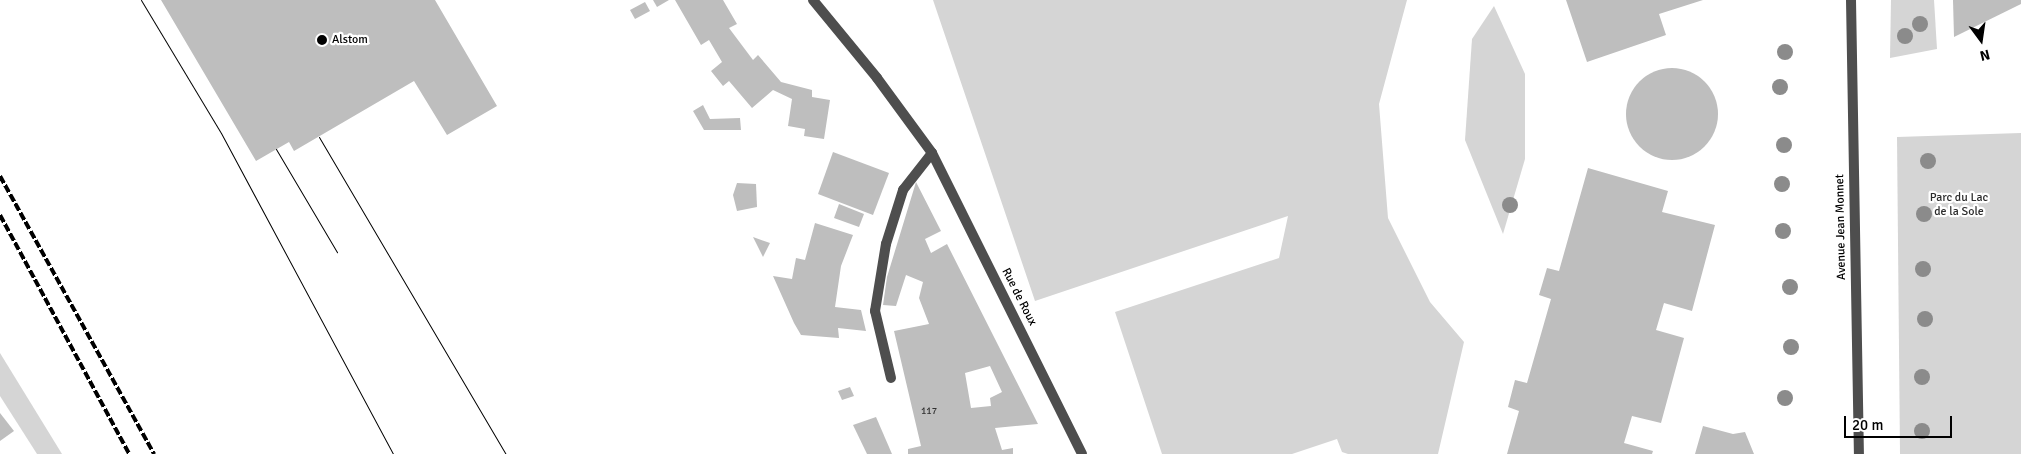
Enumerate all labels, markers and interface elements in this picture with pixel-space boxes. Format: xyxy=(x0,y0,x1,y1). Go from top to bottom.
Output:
north arrow xyxy=(1956,15,2006,65)
place label: Alstom xyxy=(332,33,368,47)
marker: Alstom xyxy=(316,34,328,46)
text: N xyxy=(1978,46,1992,64)
street label: Avenue Jean Monnet xyxy=(1833,174,1849,280)
park label: Parc du Lac de la Sole xyxy=(1930,191,1988,219)
street label: Rue de Roux xyxy=(998,266,1040,328)
house number: 117 xyxy=(921,406,937,418)
scale bar xyxy=(1846,406,1954,438)
text: 20 m xyxy=(1852,416,1883,434)

